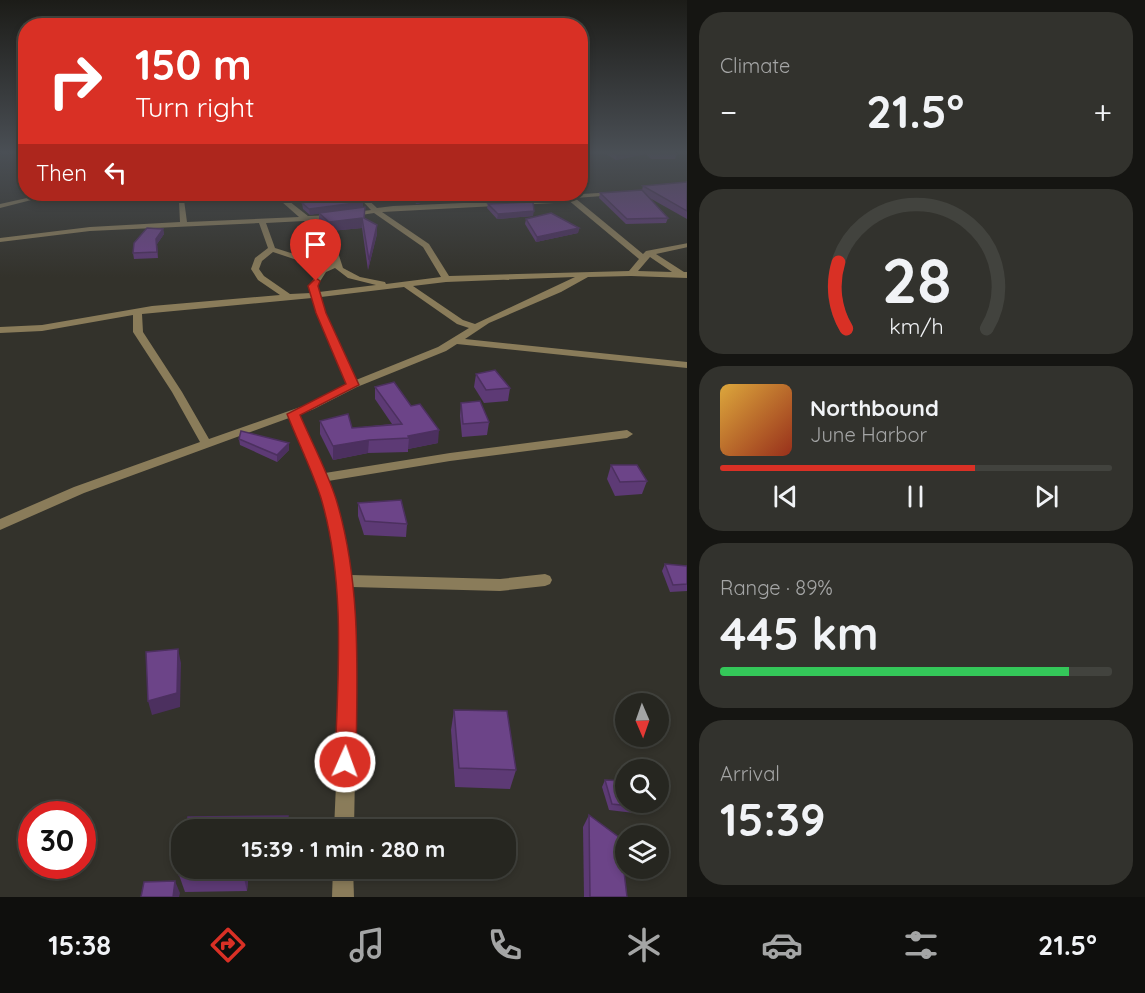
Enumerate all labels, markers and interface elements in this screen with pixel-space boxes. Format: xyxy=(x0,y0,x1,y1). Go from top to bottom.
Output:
text: 150 m xyxy=(135,38,252,91)
icon: right xyxy=(36,42,114,120)
text: Climate xyxy=(720,53,790,78)
text: 21.5° xyxy=(866,83,964,139)
text: Turn right xyxy=(135,90,254,124)
text: − xyxy=(720,91,737,132)
text: + xyxy=(1093,91,1112,132)
icon: left xyxy=(99,156,132,189)
text: Then xyxy=(36,159,87,187)
pin xyxy=(290,219,341,281)
icon: arrive xyxy=(299,228,332,261)
text: 28 xyxy=(881,241,951,319)
text: km/h xyxy=(889,313,943,339)
text: Northbound xyxy=(810,394,939,422)
text: June Harbor xyxy=(810,422,927,447)
icon: previous xyxy=(769,480,802,513)
icon: pause xyxy=(899,480,932,513)
icon: next xyxy=(1030,480,1063,513)
text: Range · 89% xyxy=(720,575,833,600)
text: 445 km xyxy=(720,605,879,661)
north arrow xyxy=(615,693,669,747)
map controls xyxy=(615,693,669,879)
position arrow xyxy=(313,730,377,794)
button: search xyxy=(615,759,669,813)
text: Arrival xyxy=(720,761,780,786)
text: 15:39 xyxy=(720,791,825,847)
speed limit sign: 30 xyxy=(18,801,96,879)
button: layers xyxy=(615,825,669,879)
text: 15:39 · 1 min · 280 m xyxy=(242,835,445,863)
icon: directions xyxy=(207,924,249,966)
icon: music xyxy=(346,924,388,966)
icon: phone xyxy=(484,924,526,966)
icon: climate xyxy=(623,924,665,966)
icon: car xyxy=(761,924,803,966)
icon: filters xyxy=(900,924,942,966)
text: 15:38 xyxy=(48,928,111,962)
text: 21.5° xyxy=(1038,928,1097,962)

